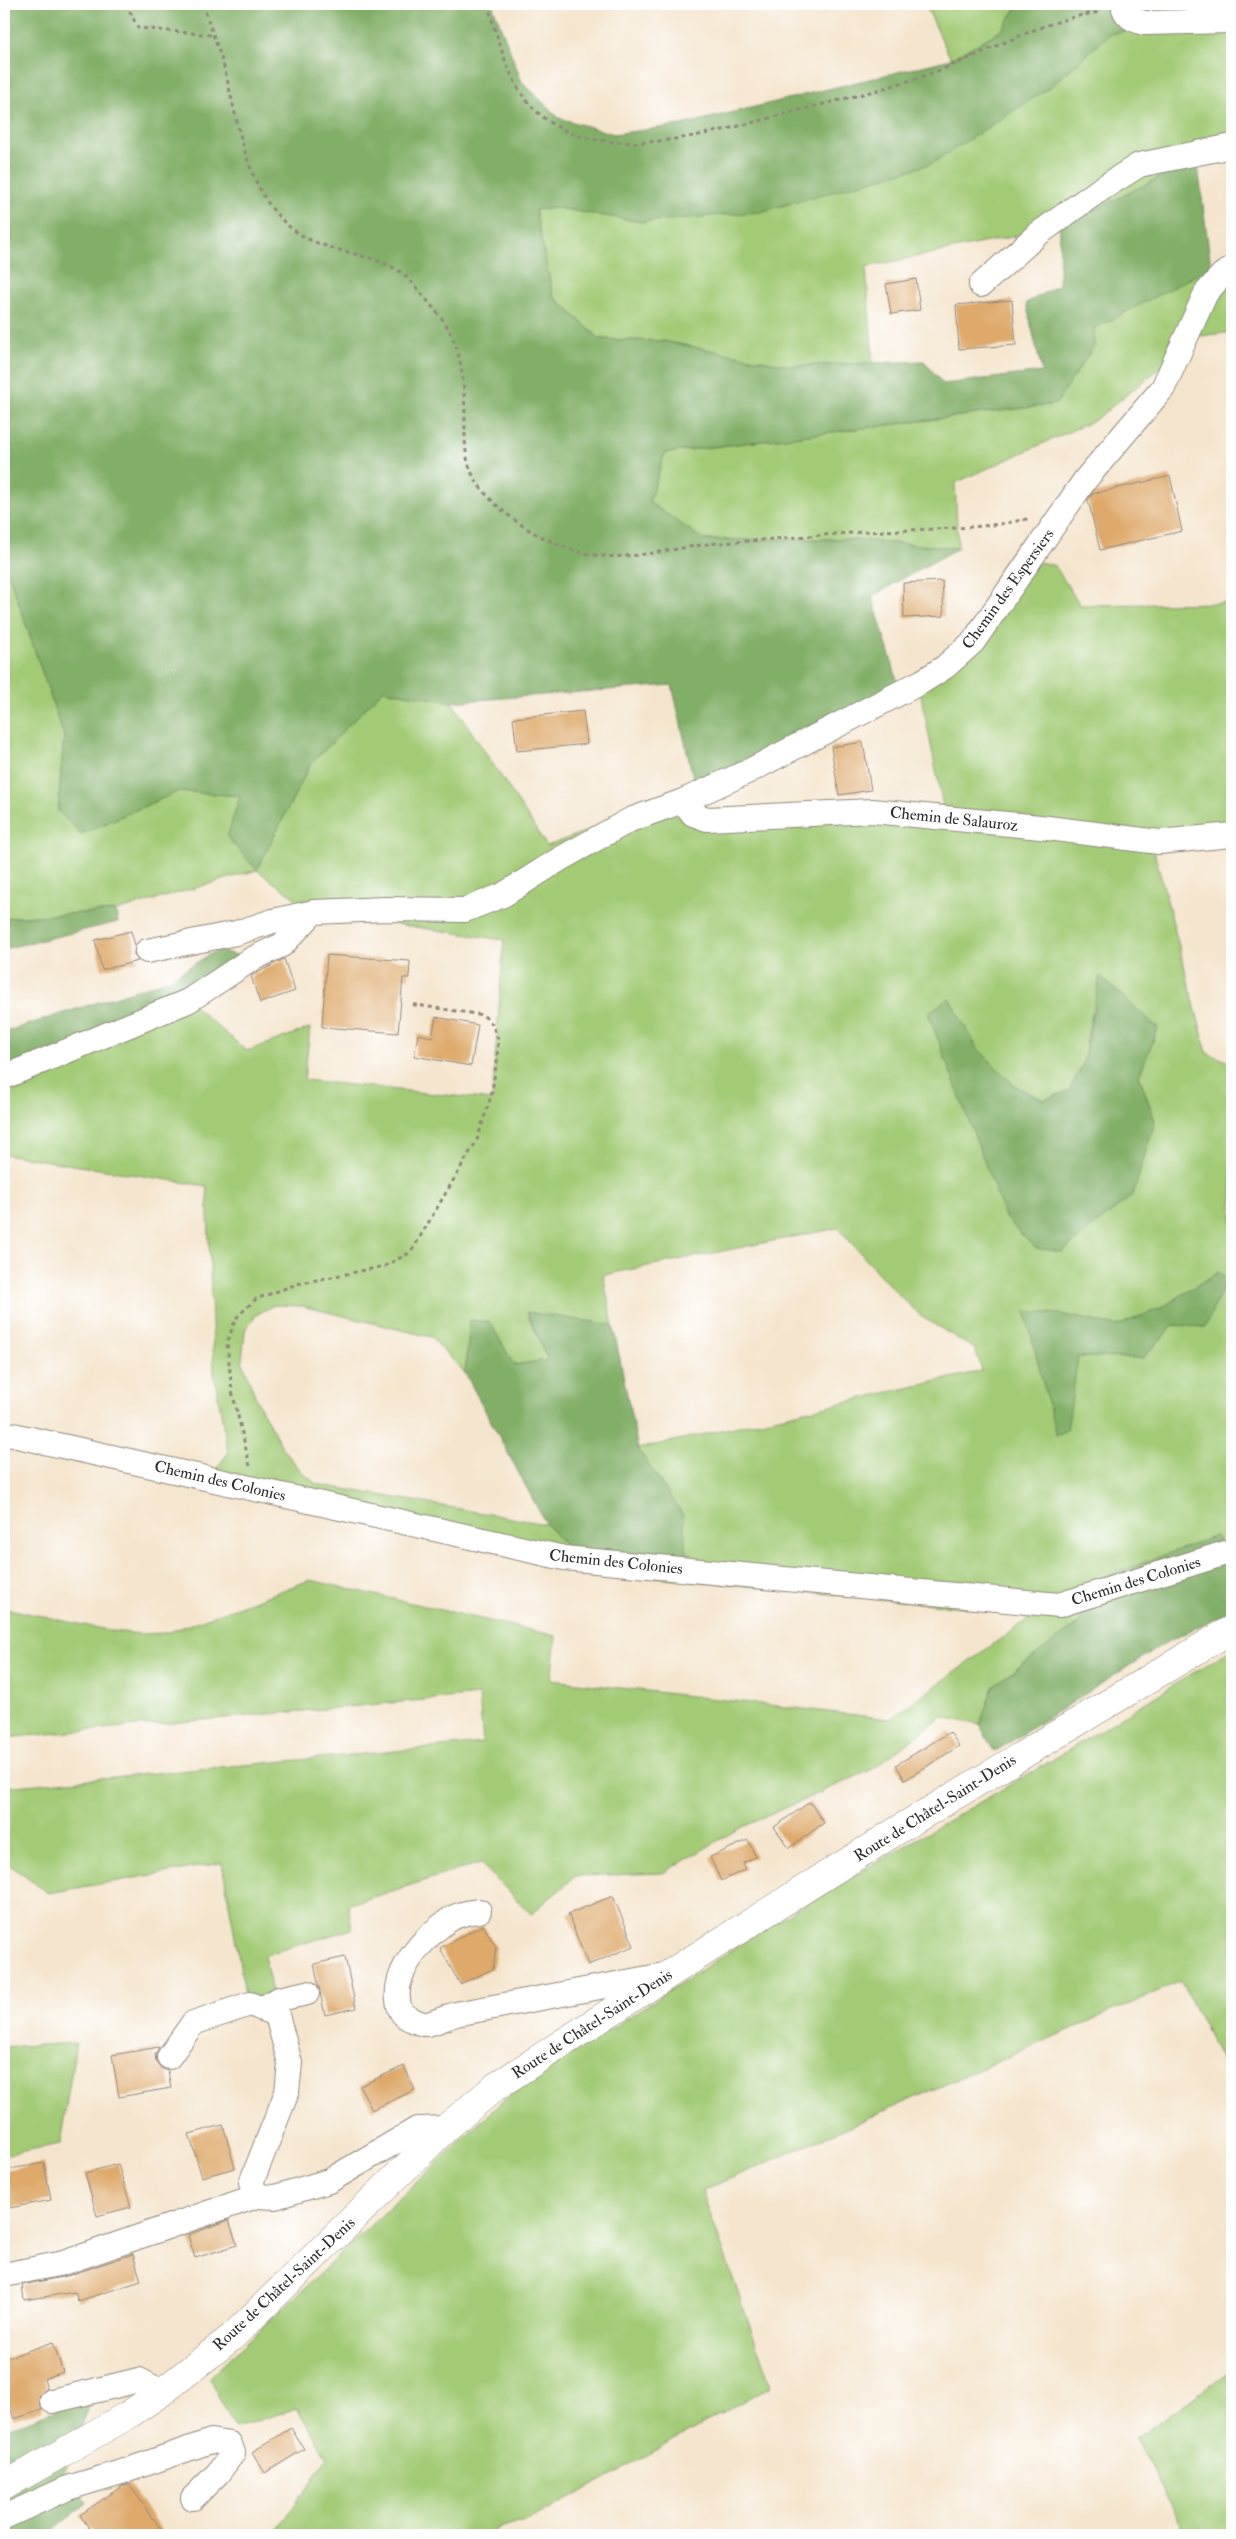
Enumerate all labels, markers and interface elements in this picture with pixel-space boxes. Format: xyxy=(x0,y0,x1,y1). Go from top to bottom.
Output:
street label: Chemin des Espersiers xyxy=(958,525,1059,654)
street label: Chemin de Salauroz xyxy=(889,802,1019,836)
street label: Chemin des Colonies xyxy=(152,1456,288,1506)
street label: Chemin des Colonies xyxy=(548,1545,684,1579)
street label: Chemin des Colonies xyxy=(1069,1552,1203,1610)
street label: Route de Châtel-Saint-Denis xyxy=(850,1750,1020,1866)
street label: Route de Châtel-Saint-Denis xyxy=(508,1965,676,2083)
street label: Route de Châtel-Saint-Denis xyxy=(209,2213,359,2355)

